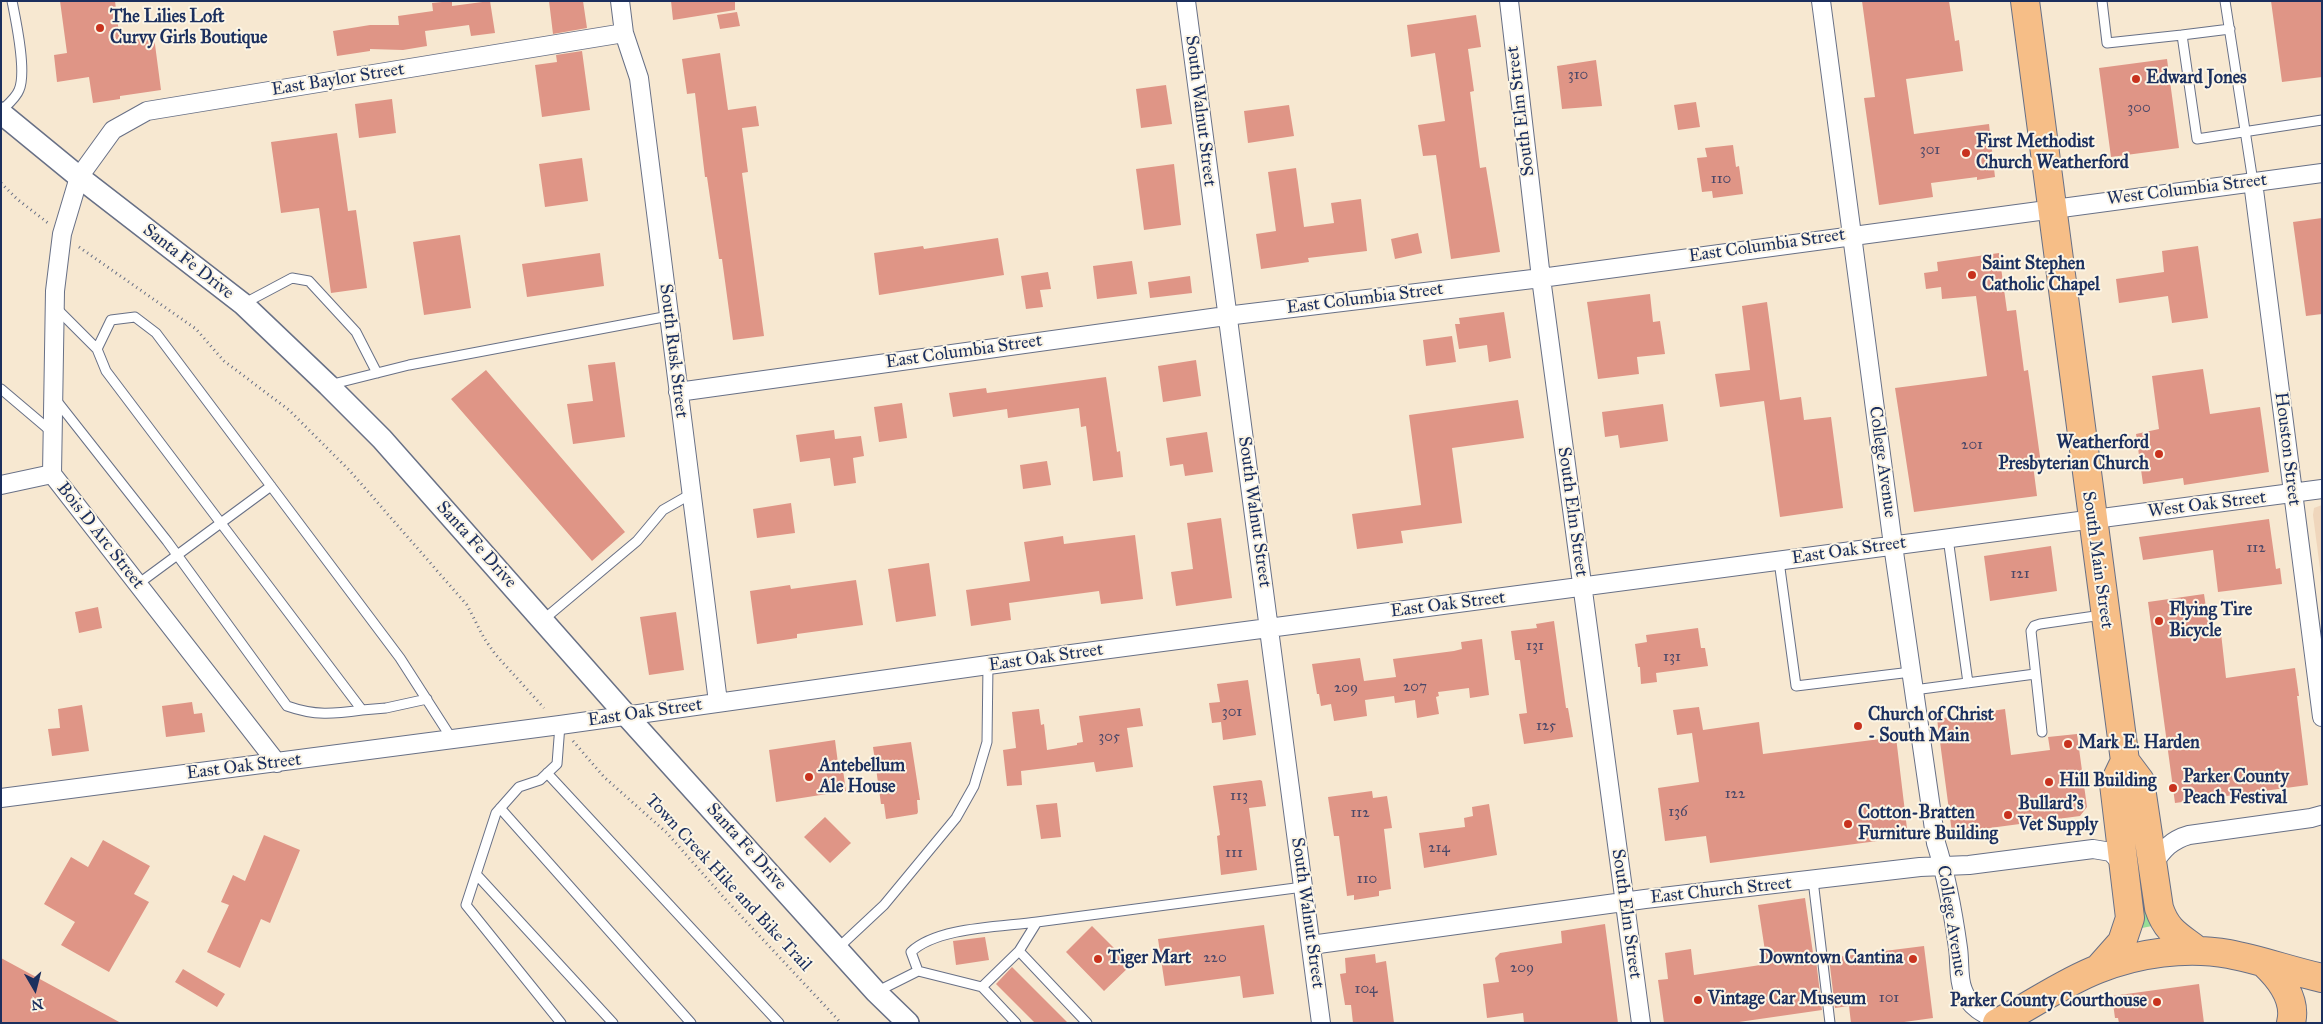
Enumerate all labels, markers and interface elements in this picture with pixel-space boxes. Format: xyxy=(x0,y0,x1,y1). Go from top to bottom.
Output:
place label: The Lilies Loft Curvy Girls Boutique xyxy=(110,7,268,50)
marker: The Lilies Loft Curvy Girls Boutique xyxy=(94,22,106,34)
street label: South Walnut Street xyxy=(1180,34,1220,188)
street label: South Elm Street xyxy=(1502,45,1540,177)
street label: East Baylor Street xyxy=(270,59,406,101)
house number: 310 xyxy=(1568,66,1588,84)
place label: Edward Jones xyxy=(2146,68,2247,90)
marker: Edward Jones xyxy=(2130,73,2142,85)
house number: 300 xyxy=(2127,99,2151,117)
place label: First Methodist Church Weatherford xyxy=(1976,132,2129,174)
house number: 301 xyxy=(1920,141,1940,159)
marker: First Methodist Church Weatherford xyxy=(1960,147,1972,159)
street label: West Columbia Street xyxy=(2106,169,2268,211)
house number: 110 xyxy=(1711,170,1731,188)
street label: Santa Fe Drive xyxy=(138,220,238,304)
street label: East Columbia Street xyxy=(1687,224,1847,268)
place label: Saint Stephen Catholic Chapel xyxy=(1982,254,2100,296)
marker: Saint Stephen Catholic Chapel xyxy=(1966,269,1978,281)
street label: East Columbia Street xyxy=(1285,279,1445,319)
street label: South Rusk Street xyxy=(654,283,692,419)
street label: East Columbia Street xyxy=(884,330,1044,374)
street label: Houston Street xyxy=(2269,391,2305,507)
street label: College Avenue xyxy=(1863,405,1901,519)
place label: Weatherford Presbyterian Church xyxy=(1998,433,2149,476)
street label: South Walnut Street xyxy=(1233,435,1275,589)
house number: 201 xyxy=(1961,436,1983,454)
street label: South Elm Street xyxy=(1552,446,1592,578)
marker: Weatherford Presbyterian Church xyxy=(2153,448,2165,460)
street label: Bois D Arc Street xyxy=(52,478,148,594)
street label: West Oak Street xyxy=(2147,487,2267,523)
street label: South Main Street xyxy=(2077,490,2117,630)
street label: Santa Fe Drive xyxy=(431,497,521,593)
street label: East Oak Street xyxy=(1790,532,1908,570)
house number: 112 xyxy=(2246,539,2266,557)
house number: 121 xyxy=(2010,565,2030,583)
street label: East Oak Street xyxy=(1389,587,1507,623)
place label: Flying Tire Bicycle xyxy=(2169,600,2252,642)
marker: Flying Tire Bicycle xyxy=(2153,615,2165,627)
house number: 131 xyxy=(1526,637,1544,655)
street label: East Oak Street xyxy=(987,639,1105,677)
house number: 131 xyxy=(1663,648,1681,666)
house number: 207 xyxy=(1403,678,1427,696)
house number: 209 xyxy=(1334,679,1358,697)
street label: East Oak Street xyxy=(586,694,704,732)
house number: 301 xyxy=(1222,703,1242,721)
place label: Church of Christ - South Main xyxy=(1868,705,1994,748)
house number: 125 xyxy=(1536,717,1556,735)
marker: Church of Christ - South Main xyxy=(1852,720,1864,732)
house number: 305 xyxy=(1098,728,1120,746)
place label: Mark E. Harden xyxy=(2078,733,2200,755)
marker: Mark E. Harden xyxy=(2062,738,2074,750)
street label: East Oak Street xyxy=(185,749,303,785)
place label: Antebellum Ale House xyxy=(819,756,905,799)
place label: Parker County Peach Festival xyxy=(2183,767,2289,810)
marker: Antebellum Ale House xyxy=(803,771,815,783)
place label: Hill Building xyxy=(2059,771,2157,793)
marker: Hill Building xyxy=(2043,776,2055,788)
marker: Parker County Peach Festival xyxy=(2167,782,2179,794)
house number: 122 xyxy=(1725,785,1745,803)
house number: 113 xyxy=(1230,787,1248,805)
street label: Town Creek Hike and Bike Trail xyxy=(640,790,816,976)
place label: Bullard’s Vet Supply xyxy=(2018,794,2098,836)
street label: Santa Fe Drive xyxy=(701,799,791,895)
house number: 136 xyxy=(1668,803,1688,821)
place label: Cotton-Bratten Furniture Building xyxy=(1858,803,1998,846)
house number: 112 xyxy=(1350,804,1370,822)
marker: Bullard’s Vet Supply xyxy=(2002,809,2014,821)
marker: Cotton-Bratten Furniture Building xyxy=(1842,818,1854,830)
street label: South Walnut Street xyxy=(1286,836,1328,990)
house number: 214 xyxy=(1428,839,1450,857)
house number: 111 xyxy=(1225,844,1243,862)
street label: South Elm Street xyxy=(1606,848,1646,980)
street label: College Avenue xyxy=(1932,864,1970,978)
house number: 110 xyxy=(1357,870,1377,888)
street label: East Church Street xyxy=(1649,873,1793,909)
place label: Tiger Mart xyxy=(1108,948,1191,970)
place label: Downtown Cantina xyxy=(1759,948,1903,970)
house number: 220 xyxy=(1203,949,1227,967)
marker: Tiger Mart xyxy=(1092,953,1104,965)
marker: Downtown Cantina xyxy=(1907,953,1919,965)
house number: 209 xyxy=(1510,959,1534,977)
north arrow xyxy=(10,964,60,1014)
house number: 104 xyxy=(1355,980,1377,998)
place label: Vintage Car Museum xyxy=(1708,989,1866,1011)
house number: 101 xyxy=(1879,989,1899,1007)
place label: Parker County Courthouse xyxy=(1950,991,2147,1013)
marker: Vintage Car Museum xyxy=(1692,994,1704,1006)
text: N xyxy=(30,995,44,1014)
marker: Parker County Courthouse xyxy=(2151,996,2163,1008)

